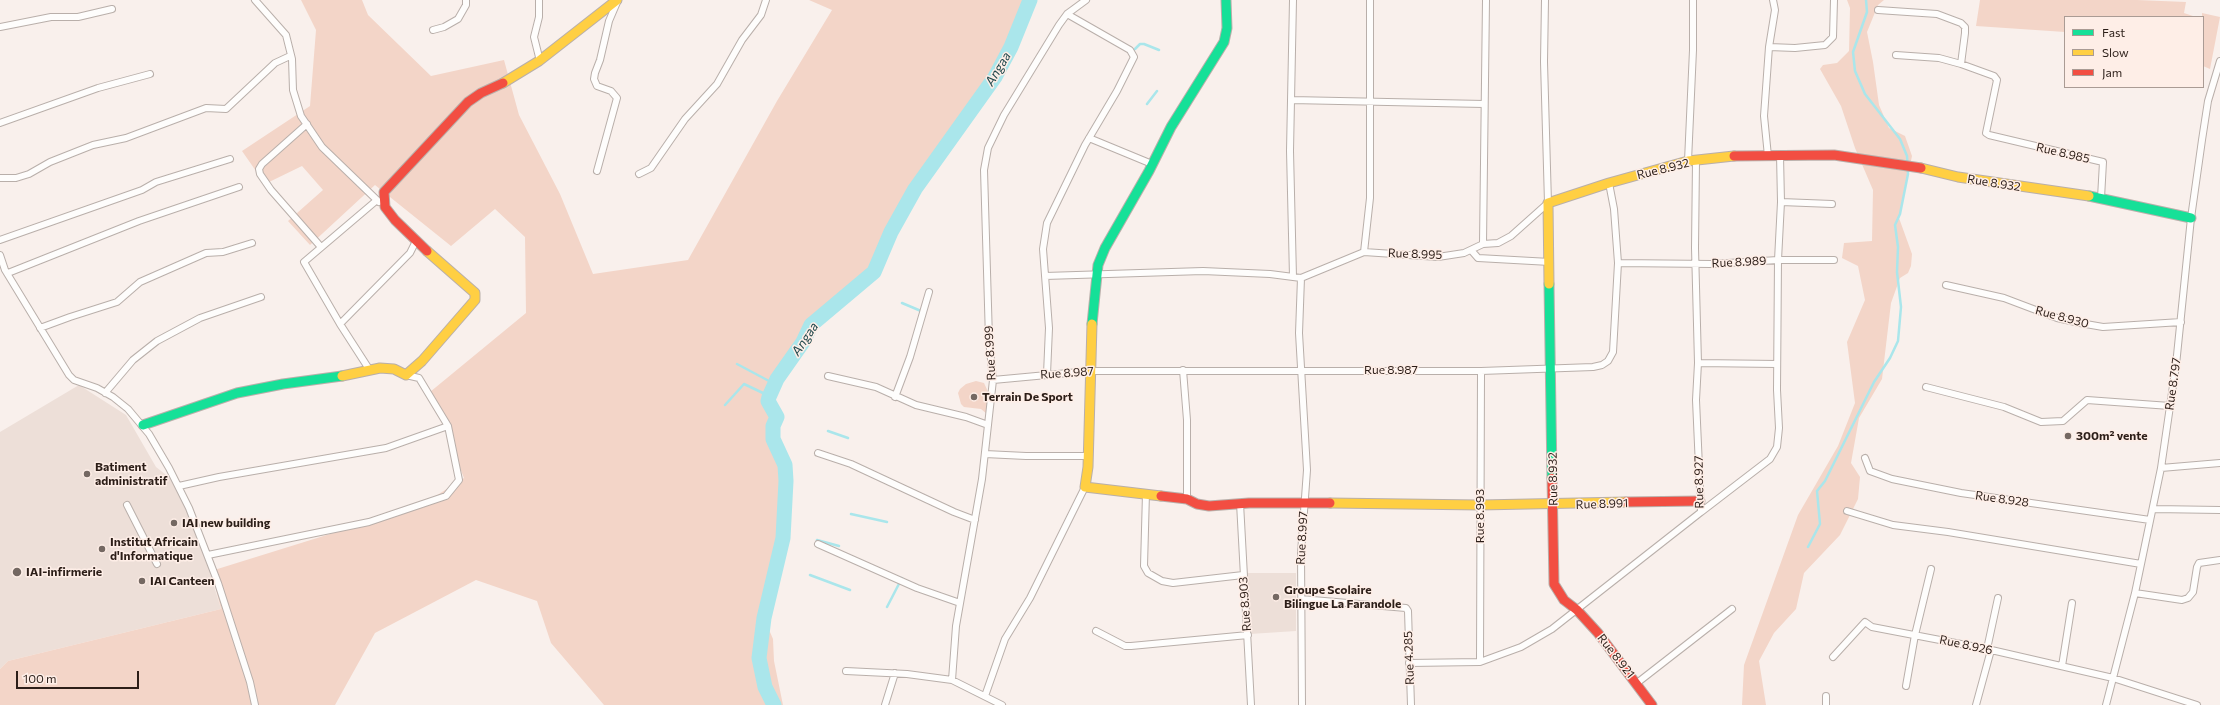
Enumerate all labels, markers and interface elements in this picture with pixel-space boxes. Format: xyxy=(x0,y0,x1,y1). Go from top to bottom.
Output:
legend xyxy=(2064,16,2204,88)
text: Fast xyxy=(2102,25,2125,39)
text: Slow xyxy=(2102,45,2129,59)
water label: Angaa xyxy=(982,49,1014,89)
text: Jam xyxy=(2102,65,2122,79)
street label: Rue 8.985 xyxy=(2035,140,2091,166)
street label: Rue 8.932 xyxy=(1635,156,1691,182)
street label: Rue 8.932 xyxy=(1966,172,2022,194)
street label: Rue 8.995 xyxy=(1388,246,1442,262)
street label: Rue 8.989 xyxy=(1711,253,1767,271)
street label: Rue 8.930 xyxy=(2034,303,2090,331)
water label: Angaa xyxy=(788,319,822,359)
street label: Rue 8.999 xyxy=(981,325,999,381)
street label: Rue 8.797 xyxy=(2162,357,2184,411)
street label: Rue 8.987 xyxy=(1364,363,1418,377)
street label: Rue 8.987 xyxy=(1040,364,1094,382)
place label: Terrain De Sport xyxy=(982,390,1073,404)
marker: Terrain De Sport xyxy=(969,392,979,402)
place label: 300m² vente xyxy=(2076,429,2148,443)
marker: 300m² vente xyxy=(2063,431,2073,441)
street label: Rue 8.932 xyxy=(1545,452,1561,506)
street label: Rue 8.927 xyxy=(1691,455,1707,509)
place label: Batiment administratif xyxy=(95,460,168,488)
marker: Batiment administratif xyxy=(82,469,92,479)
street label: Rue 8.928 xyxy=(1974,488,2030,510)
street label: Rue 8.993 xyxy=(1473,489,1487,543)
street label: Rue 8.991 xyxy=(1575,496,1629,512)
street label: Rue 8.997 xyxy=(1293,511,1311,565)
place label: IAI new building xyxy=(182,516,270,530)
marker: IAI new building xyxy=(169,518,179,528)
place label: Institut Africain d'Informatique xyxy=(110,535,198,563)
marker: Institut Africain d'Informatique xyxy=(97,544,107,554)
place label: IAI-infirmerie xyxy=(26,565,102,579)
marker: IAI-infirmerie xyxy=(11,566,23,578)
place label: IAI Canteen xyxy=(150,574,215,588)
marker: IAI Canteen xyxy=(137,576,147,586)
street label: Rue 8.903 xyxy=(1236,576,1254,632)
place label: Groupe Scolaire Bilingue La Farandole xyxy=(1284,583,1401,611)
marker: Groupe Scolaire Bilingue La Farandole xyxy=(1271,592,1281,602)
street label: Rue 4.285 xyxy=(1401,631,1417,685)
street label: Rue 8.921 xyxy=(1594,631,1638,681)
street label: Rue 8.926 xyxy=(1938,632,1994,658)
scale bar xyxy=(18,663,141,689)
text: 100 m xyxy=(23,671,57,685)

